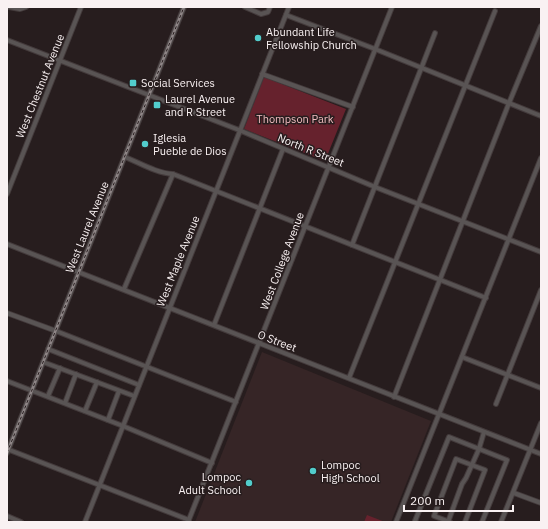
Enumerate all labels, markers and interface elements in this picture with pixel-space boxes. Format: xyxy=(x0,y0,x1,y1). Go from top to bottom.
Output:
place label: Abundant Life Fellowship Church xyxy=(266,25,357,52)
street label: West Chestnut Avenue xyxy=(13,32,67,140)
marker: Abundant Life Fellowship Church xyxy=(253,33,263,43)
place label: Social Services xyxy=(141,76,215,90)
marker: Social Services xyxy=(128,78,138,88)
place label: Laurel Avenue and R Street xyxy=(165,92,235,119)
marker: Laurel Avenue and R Street xyxy=(152,100,162,110)
park label: Thompson Park xyxy=(256,112,334,126)
street label: North R Street xyxy=(276,130,346,170)
place label: Iglesia Pueble de Dios xyxy=(153,131,227,158)
marker: Iglesia Pueble de Dios xyxy=(140,139,150,149)
street label: West Laurel Avenue xyxy=(62,179,112,275)
street label: West College Avenue xyxy=(257,210,307,312)
street label: West Maple Avenue xyxy=(153,213,203,309)
street label: O Street xyxy=(256,327,299,355)
place label: Lompoc High School xyxy=(321,458,380,485)
marker: Lompoc High School xyxy=(308,466,318,476)
place label: Lompoc Adult School xyxy=(178,470,241,497)
marker: Lompoc Adult School xyxy=(244,478,254,488)
scale bar xyxy=(404,487,513,513)
text: 200 m xyxy=(410,493,445,508)

